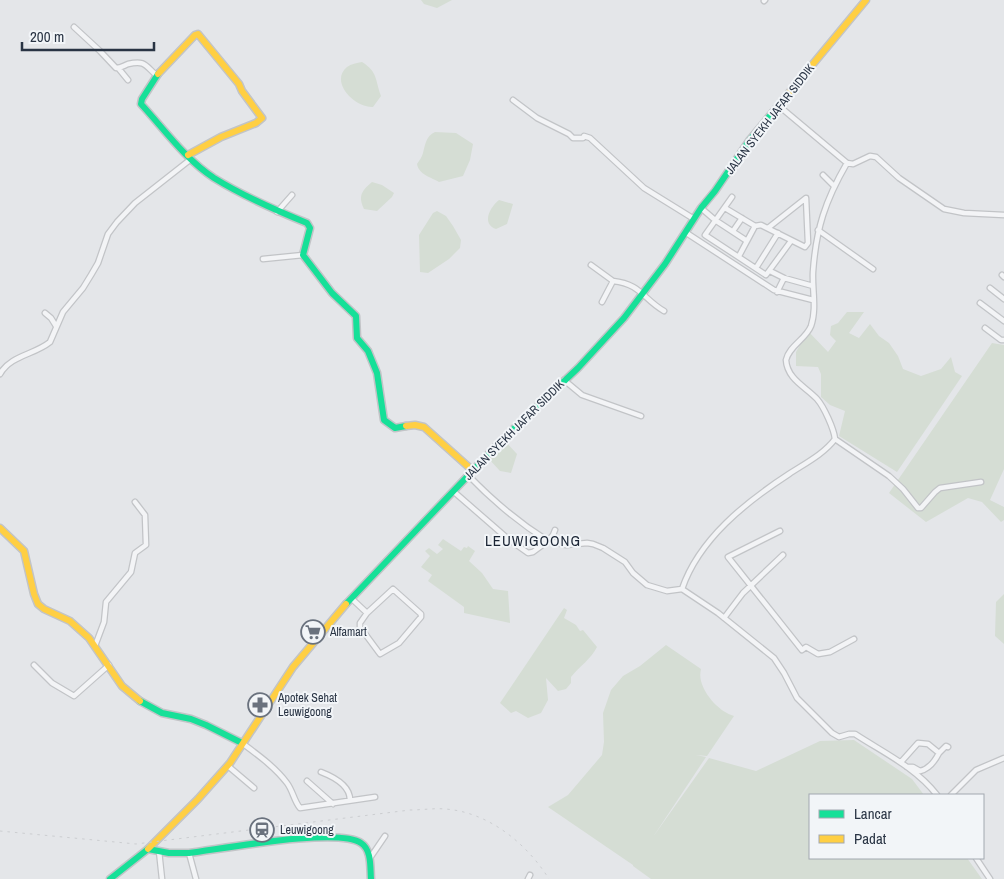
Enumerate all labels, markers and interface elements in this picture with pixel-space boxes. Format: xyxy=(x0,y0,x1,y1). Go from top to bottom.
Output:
scale bar xyxy=(22,20,155,52)
text: 200 m xyxy=(30,26,64,47)
street label: JALAN SYEKH JAFAR SIDDIK xyxy=(722,60,818,177)
street label: JALAN SYEKH JAFAR SIDDIK xyxy=(460,376,568,484)
district label: LEUWIGOONG xyxy=(485,530,581,551)
supermarket icon: Alfamart xyxy=(300,619,326,645)
place label: Alfamart xyxy=(329,624,367,640)
place label: Apotek Sehat Leuwigoong xyxy=(277,690,337,720)
pharmacy icon: Apotek Sehat Leuwigoong xyxy=(247,692,273,718)
legend xyxy=(809,794,984,859)
text: Lancar xyxy=(854,803,892,824)
station icon: Leuwigoong xyxy=(249,817,275,843)
place label: Leuwigoong xyxy=(280,822,334,838)
text: Padat xyxy=(854,828,887,849)

